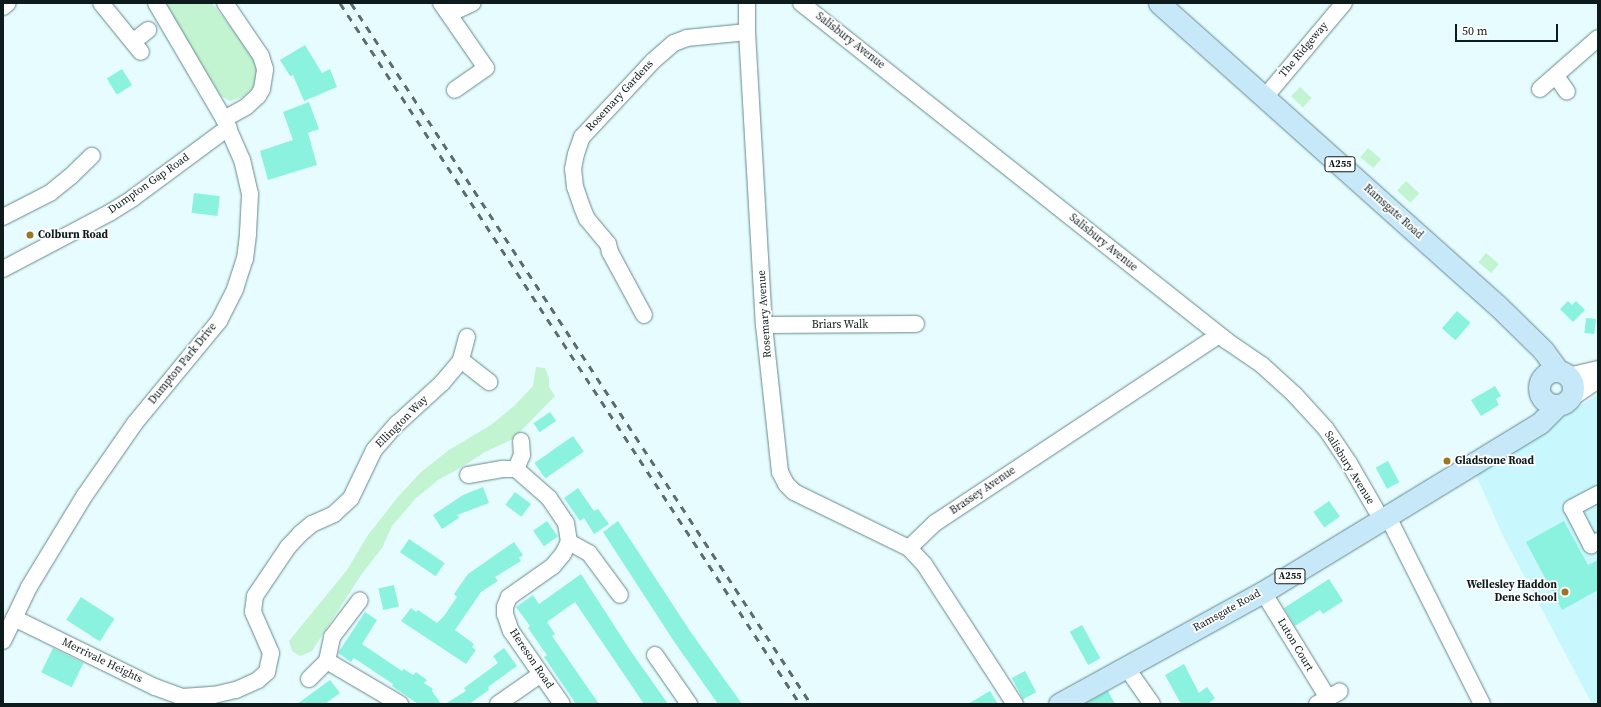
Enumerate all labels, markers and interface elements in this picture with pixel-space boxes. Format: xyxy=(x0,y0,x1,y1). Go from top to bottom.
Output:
street label: Salisbury Avenue xyxy=(813,10,887,72)
scale bar xyxy=(1457,16,1560,42)
street label: The Ridgeway xyxy=(1277,20,1331,80)
text: 50 m xyxy=(1462,23,1488,39)
street label: Rosemary Gardens xyxy=(584,58,656,134)
street label: Dumpton Gap Road xyxy=(106,151,192,217)
road number: A255 xyxy=(1324,156,1356,172)
street label: Ramsgate Road xyxy=(1361,182,1425,242)
street label: Salisbury Avenue xyxy=(1066,211,1140,275)
place label: Colburn Road xyxy=(38,228,108,242)
marker: Colburn Road xyxy=(25,230,35,240)
street label: Rosemary Avenue xyxy=(755,270,775,358)
street label: Briars Walk xyxy=(812,318,868,332)
street label: Dumpton Park Drive xyxy=(146,321,220,407)
street label: Ellington Way xyxy=(373,393,431,451)
street label: Salisbury Avenue xyxy=(1321,429,1377,507)
place label: Gladstone Road xyxy=(1455,454,1534,468)
marker: Gladstone Road xyxy=(1442,456,1452,466)
street label: Brassey Avenue xyxy=(948,464,1018,518)
road number: A255 xyxy=(1274,568,1306,584)
place label: Wellesley Haddon Dene School xyxy=(1466,579,1557,605)
street label: Ramsgate Road xyxy=(1191,587,1263,635)
marker: Wellesley Haddon Dene School xyxy=(1560,587,1570,597)
street label: Luton Court xyxy=(1274,616,1316,674)
street label: Hereson Road xyxy=(506,627,556,691)
street label: Merrivale Heights xyxy=(60,636,144,686)

